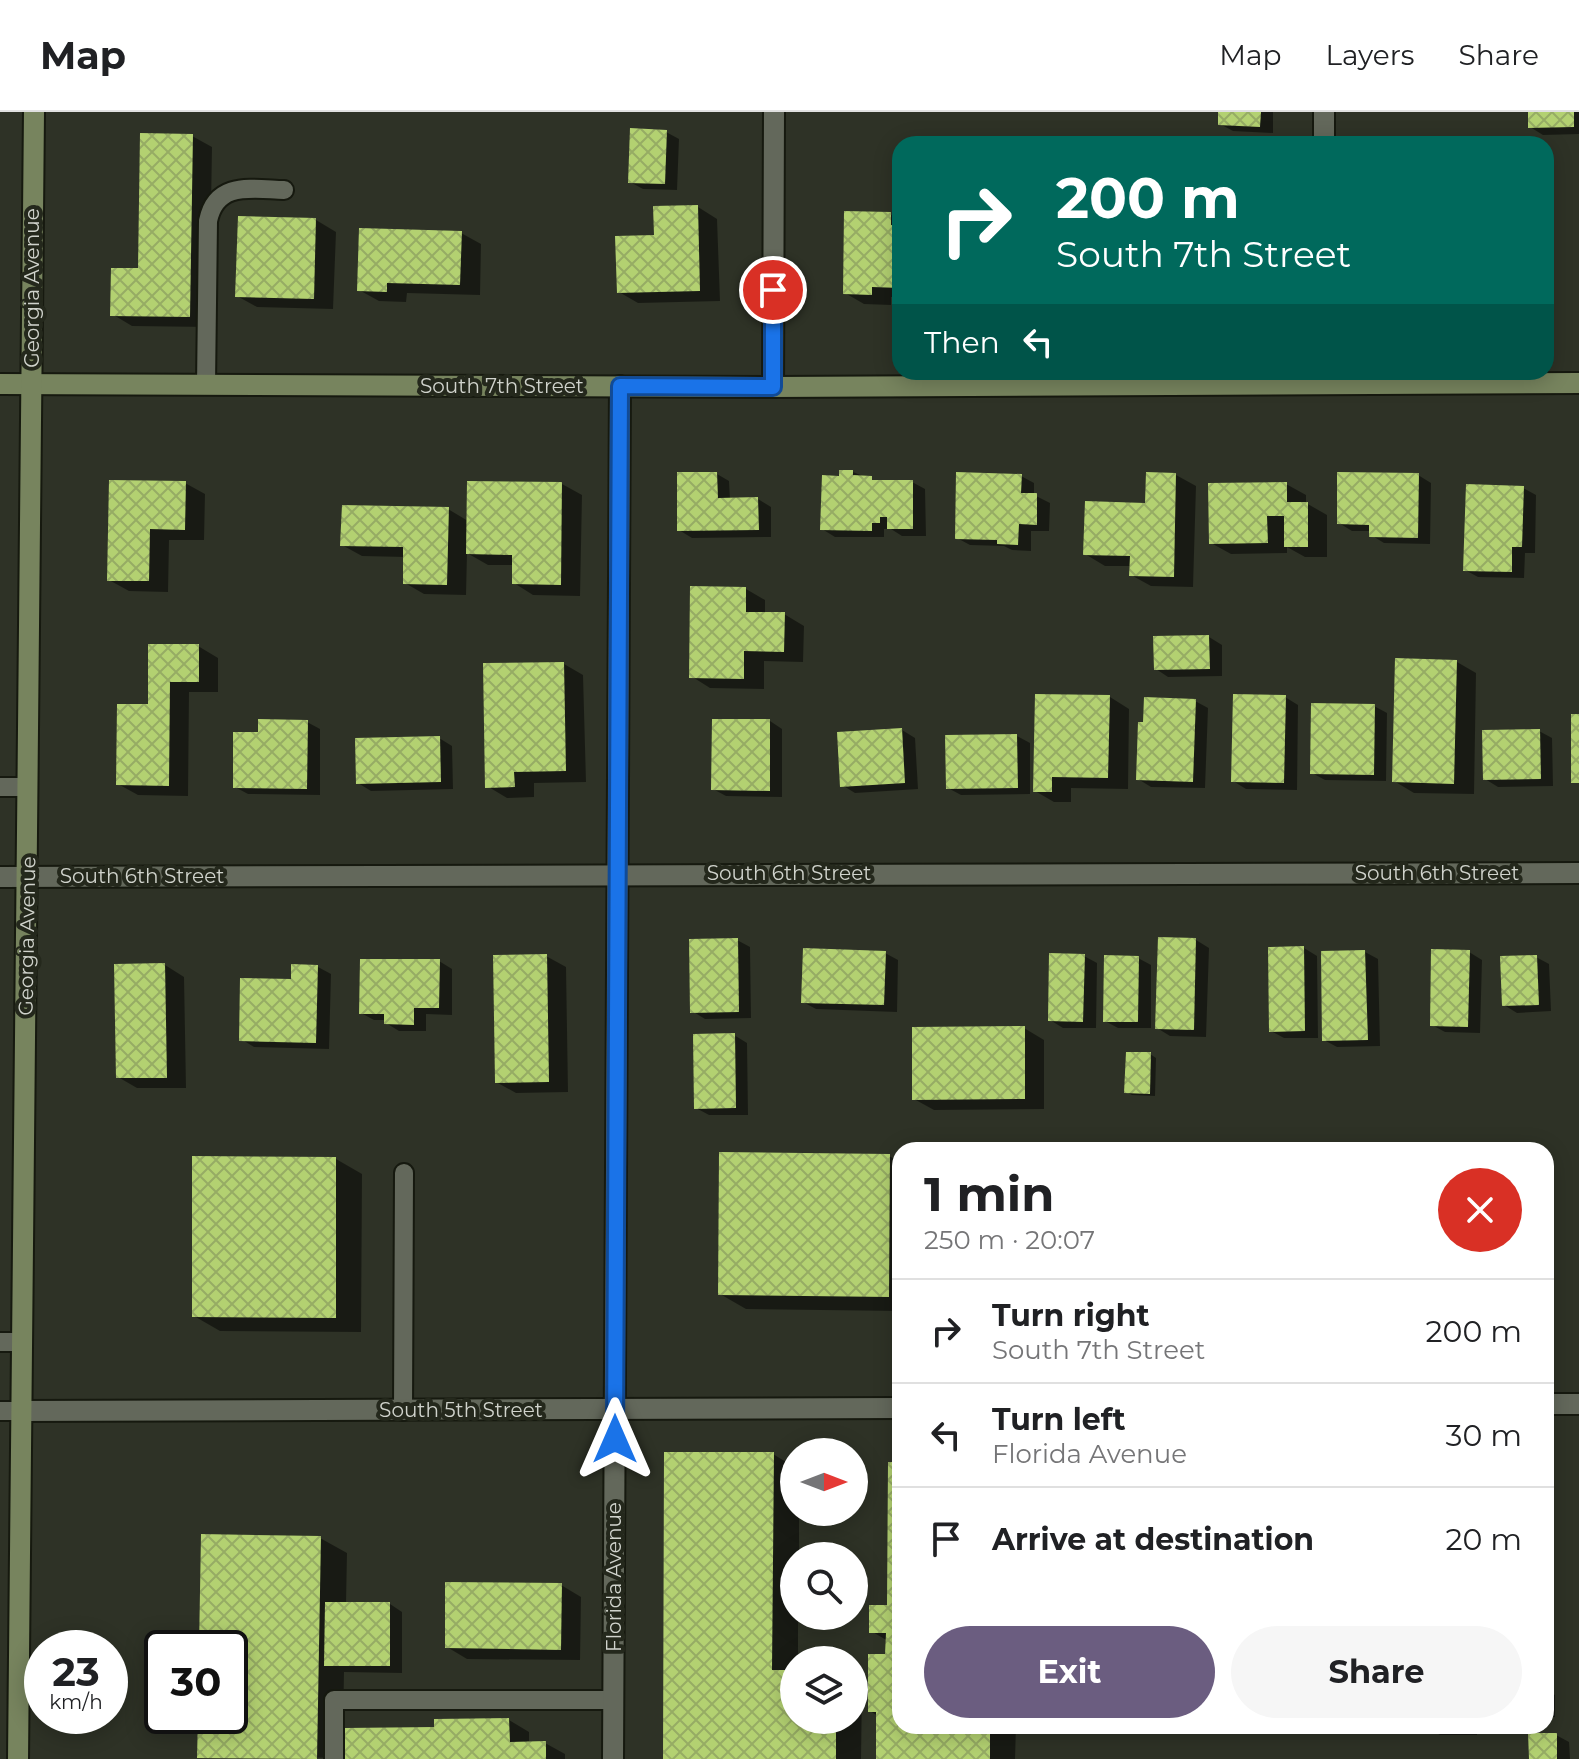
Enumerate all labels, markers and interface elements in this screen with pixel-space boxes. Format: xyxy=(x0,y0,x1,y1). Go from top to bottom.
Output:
text: Map xyxy=(40,32,126,79)
text: Map xyxy=(1219,38,1282,72)
text: Layers xyxy=(1326,38,1415,72)
text: Share xyxy=(1459,38,1539,72)
text: 200 m xyxy=(1056,164,1240,232)
icon: right xyxy=(924,168,1028,272)
street label: Georgia Avenue xyxy=(20,208,44,368)
text: South 7th Street xyxy=(1056,232,1351,276)
pin xyxy=(739,256,807,324)
icon: arrive xyxy=(751,268,795,312)
icon: left xyxy=(1016,320,1060,364)
text: Then xyxy=(924,324,1000,361)
street label: South 7th Street xyxy=(420,374,584,398)
street label: Georgia Avenue xyxy=(14,856,40,1016)
street label: South 6th Street xyxy=(707,861,871,885)
street label: South 6th Street xyxy=(1355,861,1519,885)
street label: South 6th Street xyxy=(60,864,224,888)
text: 1 min xyxy=(924,1165,1054,1223)
button: close xyxy=(1438,1168,1522,1252)
text: 250 m · 20:07 xyxy=(924,1224,1095,1256)
text: Turn right xyxy=(992,1297,1149,1334)
icon: right xyxy=(924,1309,968,1353)
text: 200 m xyxy=(1426,1313,1522,1350)
text: South 7th Street xyxy=(992,1334,1205,1366)
position arrow xyxy=(573,1397,657,1481)
street label: South 5th Street xyxy=(379,1398,543,1422)
text: Turn left xyxy=(992,1401,1125,1438)
icon: left xyxy=(924,1413,968,1457)
text: 30 m xyxy=(1446,1417,1522,1454)
north arrow xyxy=(780,1438,868,1526)
map controls xyxy=(780,1438,868,1734)
text: Florida Avenue xyxy=(992,1438,1187,1470)
street label: Florida Avenue xyxy=(602,1502,626,1652)
icon: arrive xyxy=(924,1517,968,1561)
text: Arrive at destination xyxy=(992,1521,1314,1558)
text: 20 m xyxy=(1445,1521,1522,1558)
button: search xyxy=(780,1542,868,1630)
button: Exit xyxy=(924,1626,1215,1718)
button: Share xyxy=(1231,1626,1522,1718)
speed limit sign: 30 xyxy=(144,1630,248,1734)
button: layers xyxy=(780,1646,868,1734)
text: 23 xyxy=(52,1647,100,1696)
text: km/h xyxy=(49,1690,103,1714)

